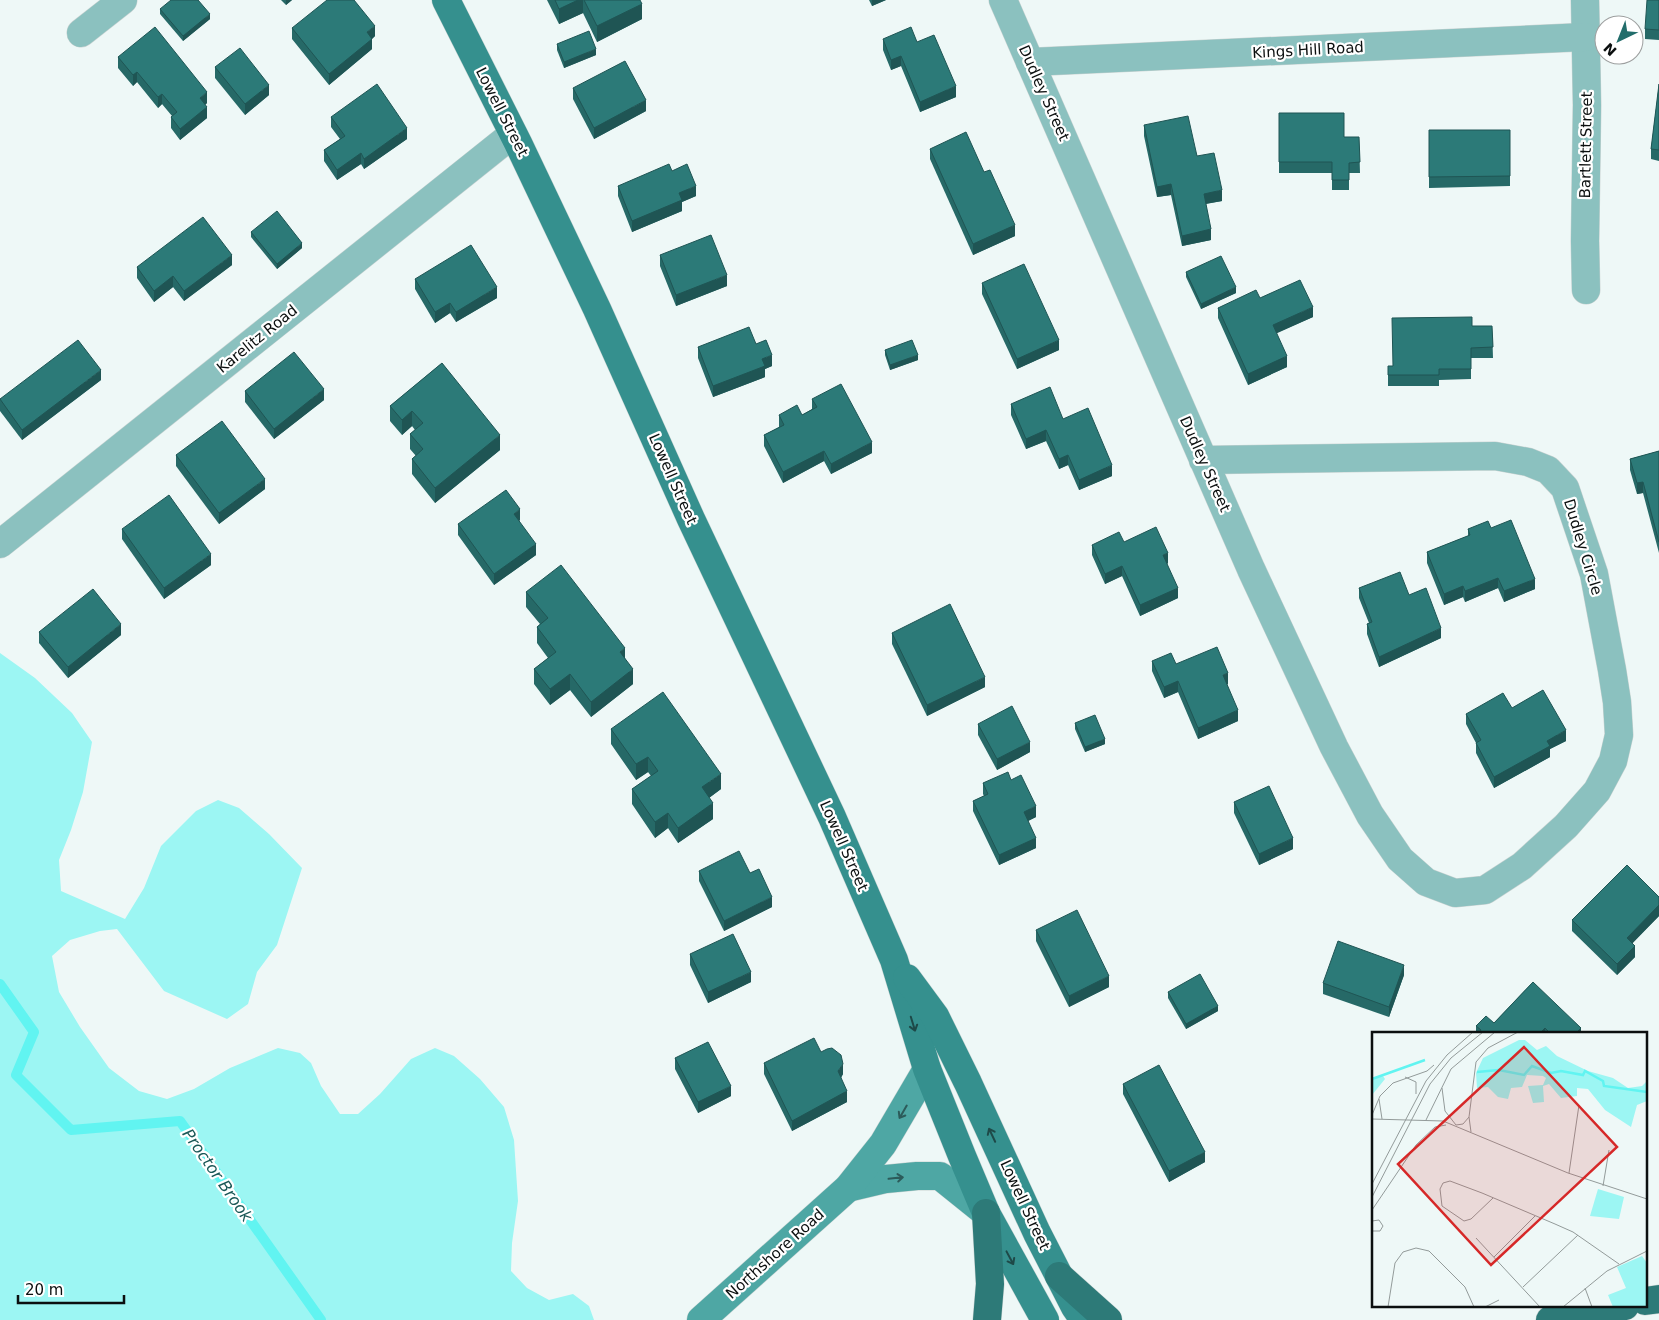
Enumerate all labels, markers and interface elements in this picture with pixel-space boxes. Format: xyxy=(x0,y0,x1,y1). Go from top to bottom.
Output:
north arrow xyxy=(1594,15,1644,65)
street label: Kings Hill Road xyxy=(1252,38,1364,62)
text: N xyxy=(1600,40,1620,59)
street label: Dudley Street xyxy=(1015,42,1073,144)
street label: Lowell Street xyxy=(472,64,532,160)
street label: Bartlett Street xyxy=(1576,91,1596,199)
street label: Karelitz Road xyxy=(213,301,301,377)
street label: Dudley Street xyxy=(1176,413,1234,515)
street label: Lowell Street xyxy=(645,431,701,527)
street label: Dudley Circle xyxy=(1560,497,1606,597)
street label: Lowell Street xyxy=(816,798,872,894)
one-way arrow xyxy=(909,1015,919,1031)
inset map xyxy=(1372,1032,1646,1308)
one-way arrow xyxy=(897,1104,907,1118)
water label: Proctor Brook xyxy=(179,1125,257,1226)
one-way arrow xyxy=(987,1128,997,1143)
street label: Lowell Street xyxy=(996,1157,1054,1253)
one-way arrow xyxy=(888,1173,904,1183)
street label: Northshore Road xyxy=(722,1205,828,1303)
one-way arrow xyxy=(1006,1250,1016,1265)
scale bar xyxy=(18,1272,124,1304)
text: 20 m xyxy=(25,1281,63,1299)

